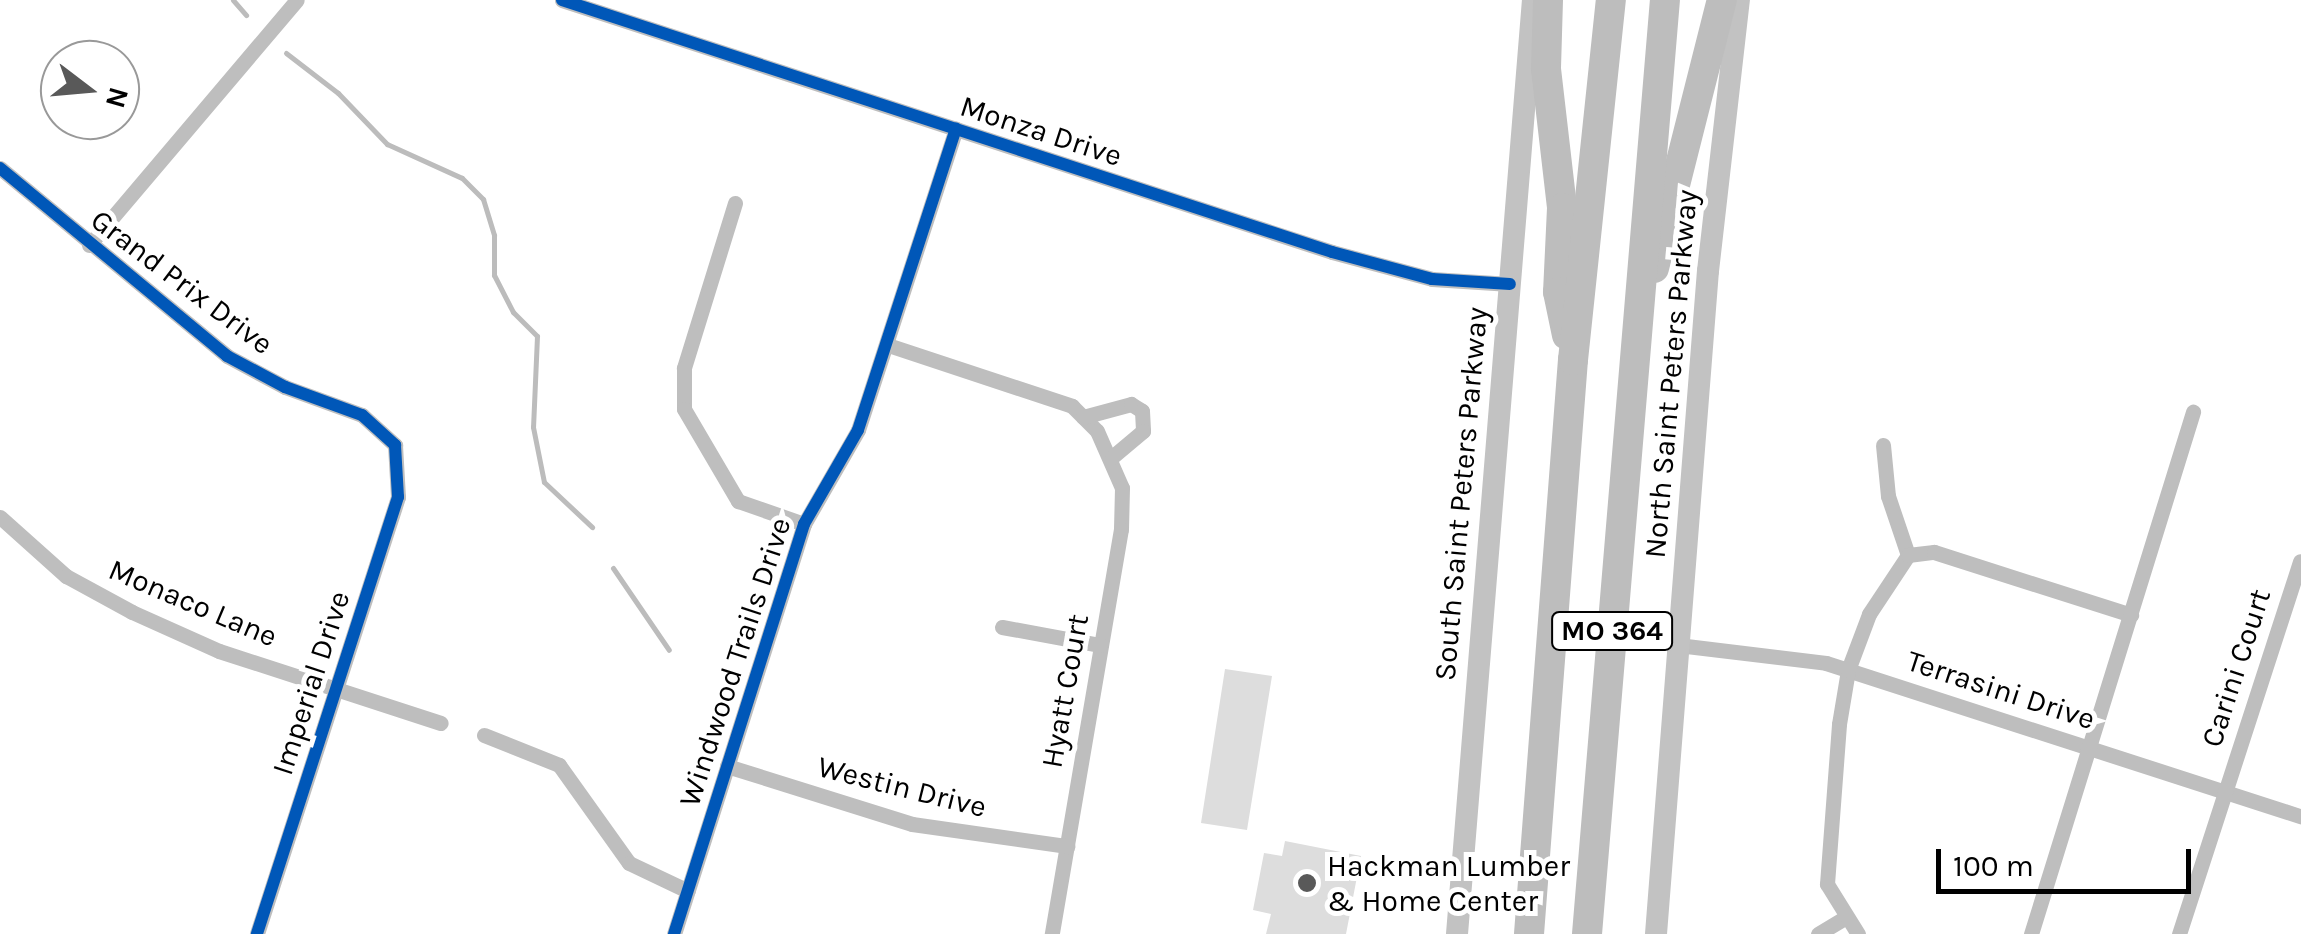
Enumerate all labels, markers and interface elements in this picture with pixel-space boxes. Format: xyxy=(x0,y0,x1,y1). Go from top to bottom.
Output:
north arrow xyxy=(40,40,140,140)
text: N xyxy=(99,84,136,112)
street label: Monza Drive xyxy=(956,88,1126,174)
street label: North Saint Peters Parkway xyxy=(1637,188,1705,560)
street label: Grand Prix Drive xyxy=(84,202,280,362)
street label: South Saint Peters Parkway xyxy=(1427,306,1495,682)
street label: Windwood Trails Drive xyxy=(671,513,799,811)
street label: Monaco Lane xyxy=(103,551,283,655)
street label: Carini Court xyxy=(2194,584,2278,752)
street label: Imperial Drive xyxy=(264,586,358,780)
road number: MO 364 xyxy=(1550,608,1674,654)
street label: Hyatt Court xyxy=(1034,611,1096,771)
street label: Terrasini Drive xyxy=(1903,643,2099,737)
street label: Westin Drive xyxy=(814,749,990,825)
scale bar xyxy=(1941,829,2196,891)
place label: Hackman Lumber & Home Center xyxy=(1327,848,1570,918)
text: 100 m xyxy=(1953,848,2034,884)
marker: Hackman Lumber & Home Center xyxy=(1296,872,1318,894)

